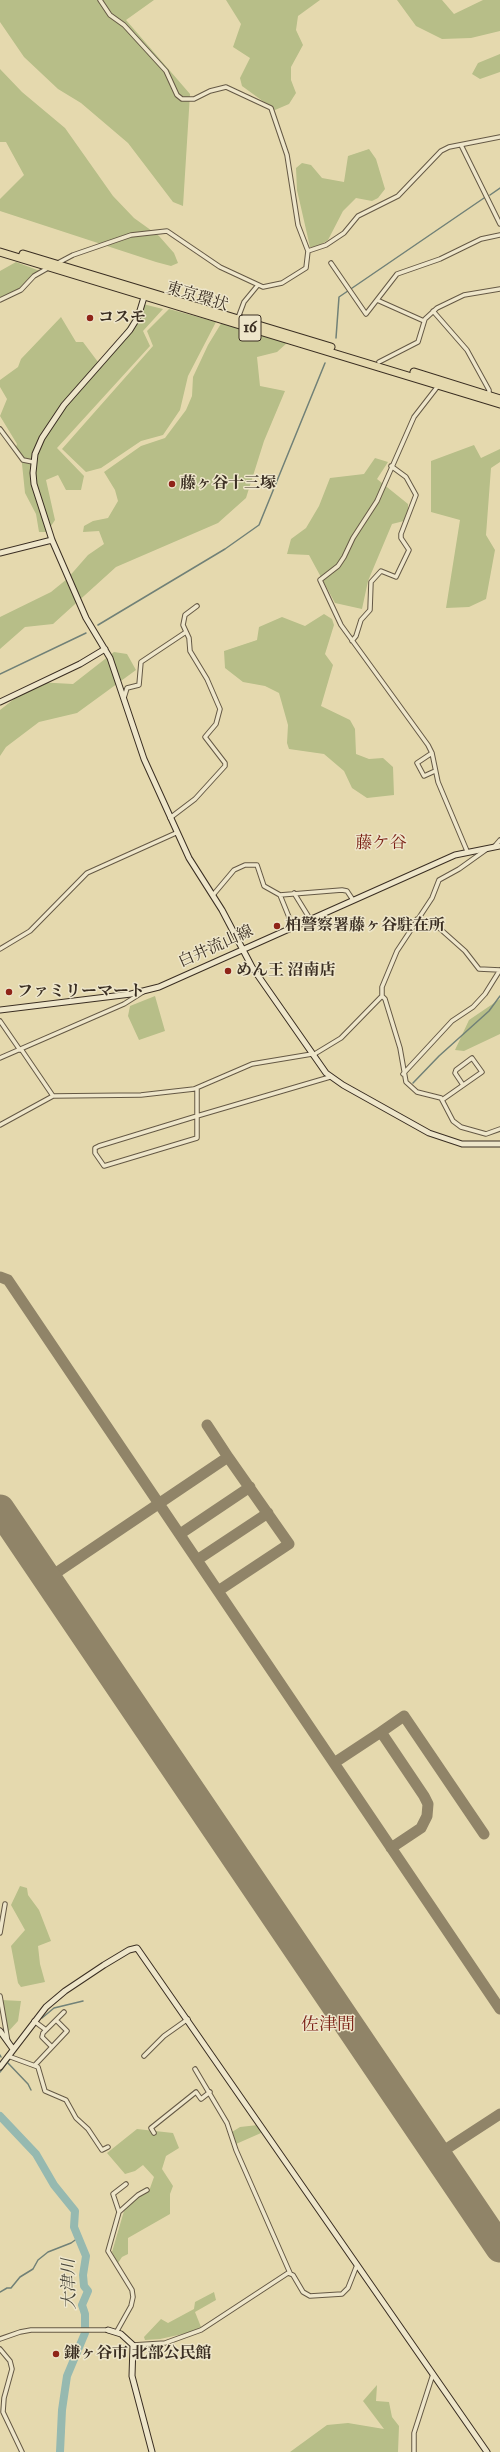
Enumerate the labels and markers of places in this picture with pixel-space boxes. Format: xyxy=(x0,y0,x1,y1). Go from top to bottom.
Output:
place label: コスモ xyxy=(98,308,146,328)
marker: コスモ xyxy=(85,313,95,323)
place label: 藤ヶ谷十三塚 xyxy=(180,474,276,494)
marker: 藤ヶ谷十三塚 xyxy=(167,479,177,489)
place label: 柏警察署藤ヶ谷駐在所 xyxy=(285,916,445,936)
marker: 柏警察署藤ヶ谷駐在所 xyxy=(272,921,282,931)
place label: めん王 沼南店 xyxy=(236,961,335,981)
marker: めん王 沼南店 xyxy=(223,966,233,976)
place label: ファミリーマート xyxy=(17,982,145,1002)
marker: ファミリーマート xyxy=(4,987,14,997)
place label: 鎌ヶ谷市 北部公民館 xyxy=(64,2344,211,2364)
marker: 鎌ヶ谷市 北部公民館 xyxy=(51,2349,61,2359)

